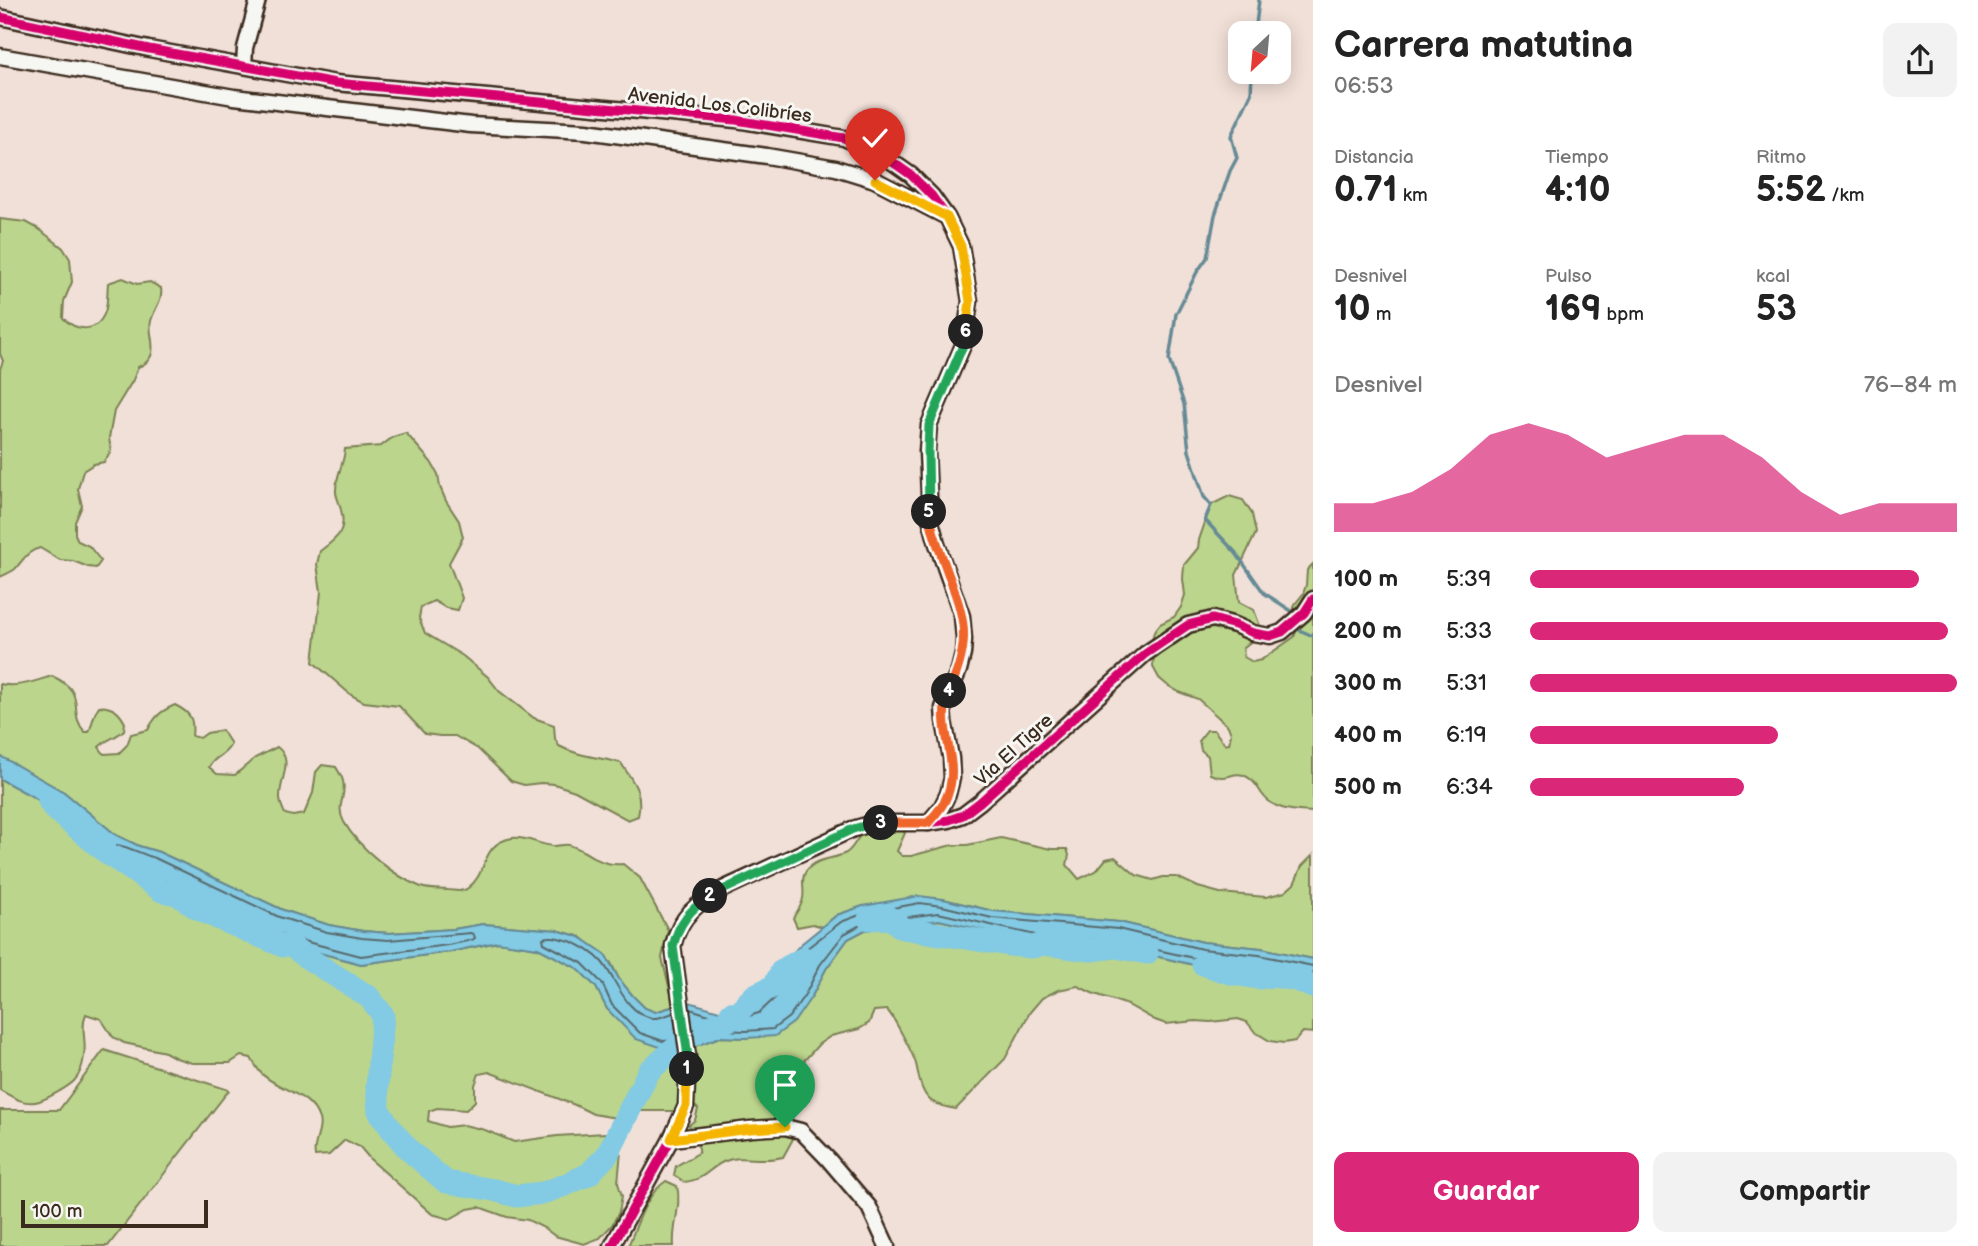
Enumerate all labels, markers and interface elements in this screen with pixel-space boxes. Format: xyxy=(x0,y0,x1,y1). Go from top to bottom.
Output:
north arrow xyxy=(1228,21,1292,84)
map controls xyxy=(1228,21,1291,84)
text: Carrera matutina xyxy=(1334,23,1634,68)
button: share xyxy=(1883,23,1957,97)
text: 06:53 xyxy=(1334,72,1394,100)
street label: Avenida Los Colibríes xyxy=(627,83,813,128)
pin xyxy=(845,108,905,180)
icon: check xyxy=(856,119,894,157)
text: Distancia xyxy=(1334,146,1414,169)
text: Tiempo xyxy=(1545,146,1609,169)
text: Ritmo xyxy=(1756,146,1806,169)
text: 0.71 xyxy=(1334,169,1398,212)
text: 4:10 xyxy=(1545,169,1611,212)
text: 5:52 xyxy=(1756,169,1826,212)
text: km xyxy=(1398,184,1428,207)
text: /km xyxy=(1826,184,1865,207)
text: Desnivel xyxy=(1334,265,1407,288)
text: Pulso xyxy=(1545,265,1592,288)
text: kcal xyxy=(1756,265,1790,288)
text: 10 xyxy=(1334,288,1371,331)
text: 169 xyxy=(1545,288,1601,331)
text: 53 xyxy=(1756,288,1797,331)
text: m xyxy=(1371,303,1391,326)
text: bpm xyxy=(1601,303,1644,326)
pin: 6 xyxy=(948,314,984,350)
text: 6 xyxy=(960,320,971,343)
text: Desnivel xyxy=(1334,371,1423,399)
text: 76–84 m xyxy=(1864,371,1957,399)
pin: 5 xyxy=(912,494,946,530)
text: 5 xyxy=(923,500,934,523)
text: 100 m xyxy=(1334,565,1398,593)
text: 5:39 xyxy=(1446,565,1491,593)
text: 200 m xyxy=(1334,617,1402,645)
text: 5:33 xyxy=(1446,617,1492,645)
text: 300 m xyxy=(1334,669,1402,697)
text: 5:31 xyxy=(1446,669,1487,697)
pin: 4 xyxy=(932,674,967,708)
text: 4 xyxy=(943,679,954,702)
street label: Vía El Tigre xyxy=(970,709,1058,791)
text: 400 m xyxy=(1334,721,1402,749)
text: 6:19 xyxy=(1446,721,1487,749)
text: 500 m xyxy=(1334,773,1402,801)
text: 6:34 xyxy=(1446,773,1493,801)
pin: 3 xyxy=(864,806,898,840)
text: 3 xyxy=(875,811,886,834)
pin: 2 xyxy=(692,878,728,914)
text: 2 xyxy=(704,884,715,907)
pin: 1 xyxy=(670,1052,704,1086)
pin xyxy=(755,1055,815,1127)
text: 1 xyxy=(683,1057,691,1080)
icon: arrive xyxy=(766,1066,804,1104)
button: Guardar xyxy=(1334,1152,1639,1232)
button: Compartir xyxy=(1653,1152,1957,1232)
scale bar xyxy=(21,1197,208,1229)
text: 100 m xyxy=(32,1200,83,1223)

